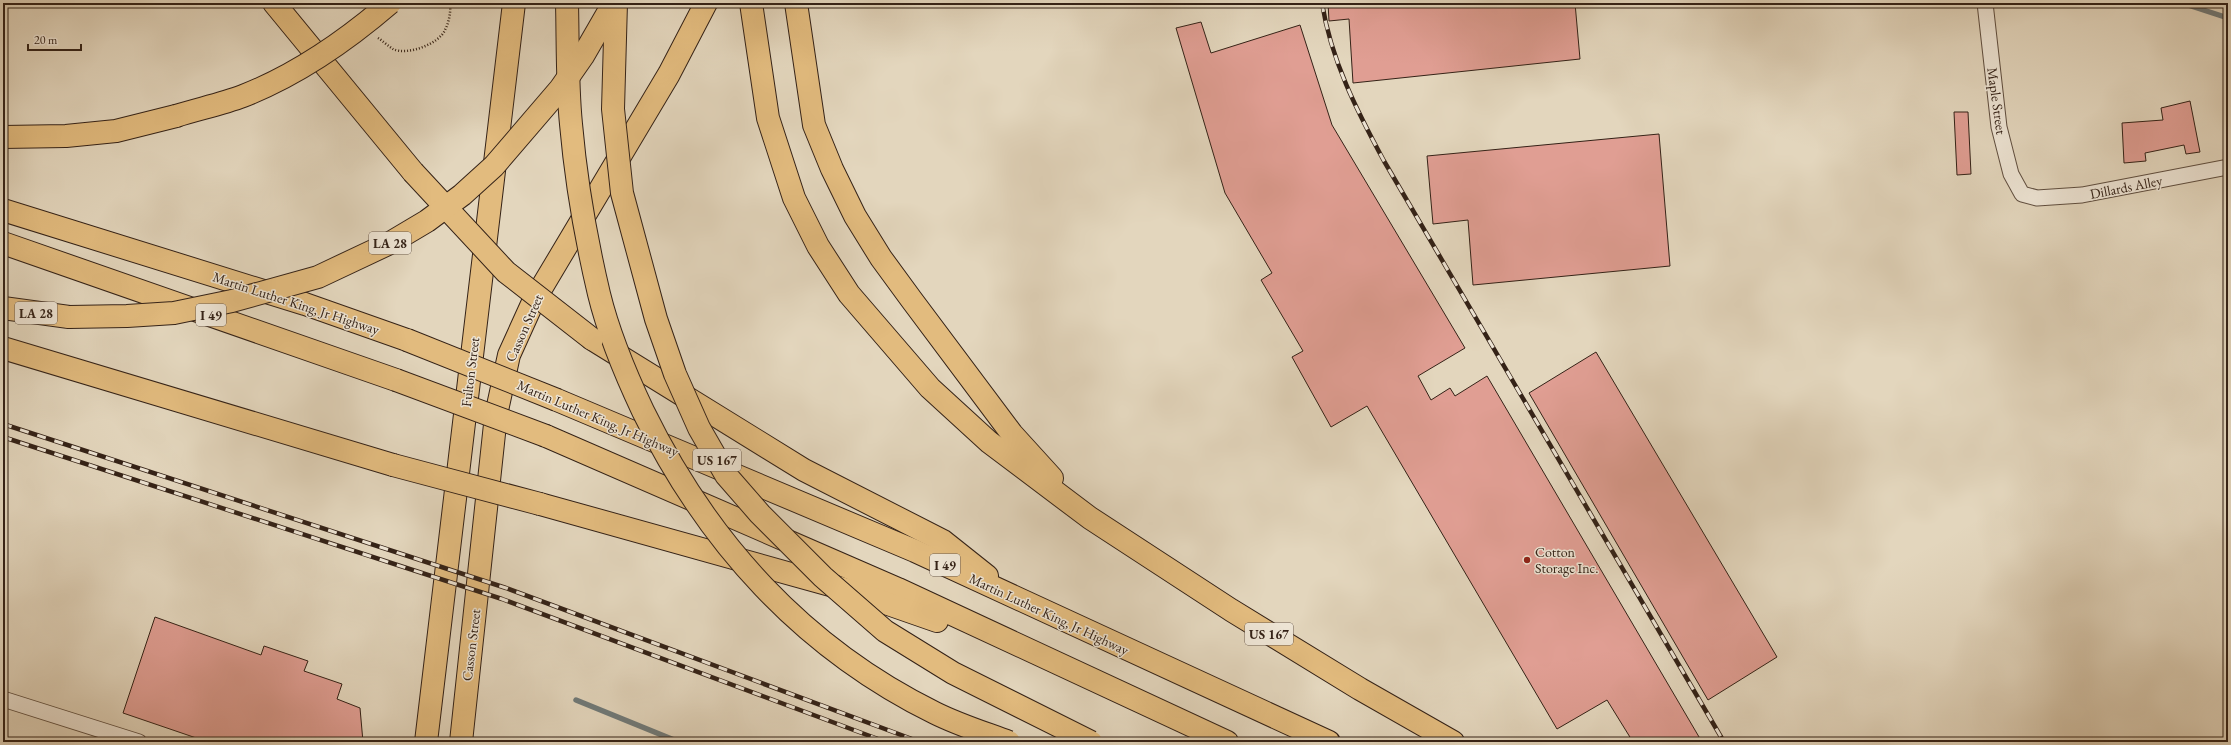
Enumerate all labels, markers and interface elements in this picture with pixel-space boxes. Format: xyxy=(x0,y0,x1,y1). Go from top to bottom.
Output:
scale bar xyxy=(28,26,81,52)
text: 20 m xyxy=(34,32,58,48)
street label: Maple Street xyxy=(1983,66,2011,136)
street label: Dillards Alley xyxy=(2088,171,2165,203)
road number: LA 28 xyxy=(369,232,411,254)
street label: Martin Luther King, Jr Highway xyxy=(210,268,382,339)
street label: Casson Street xyxy=(501,291,547,365)
road number: LA 28 xyxy=(15,302,57,324)
road number: I 49 xyxy=(196,304,226,326)
street label: Fulton Street xyxy=(457,335,483,408)
street label: Martin Luther King, Jr Highway xyxy=(514,376,682,461)
road number: US 167 xyxy=(693,449,741,471)
place label: Cotton Storage Inc. xyxy=(1535,543,1599,577)
road number: I 49 xyxy=(930,554,960,576)
marker: Cotton Storage Inc. xyxy=(1522,555,1532,565)
street label: Martin Luther King, Jr Highway xyxy=(966,569,1132,659)
street label: Casson Street xyxy=(458,607,484,682)
road number: US 167 xyxy=(1245,623,1293,645)

